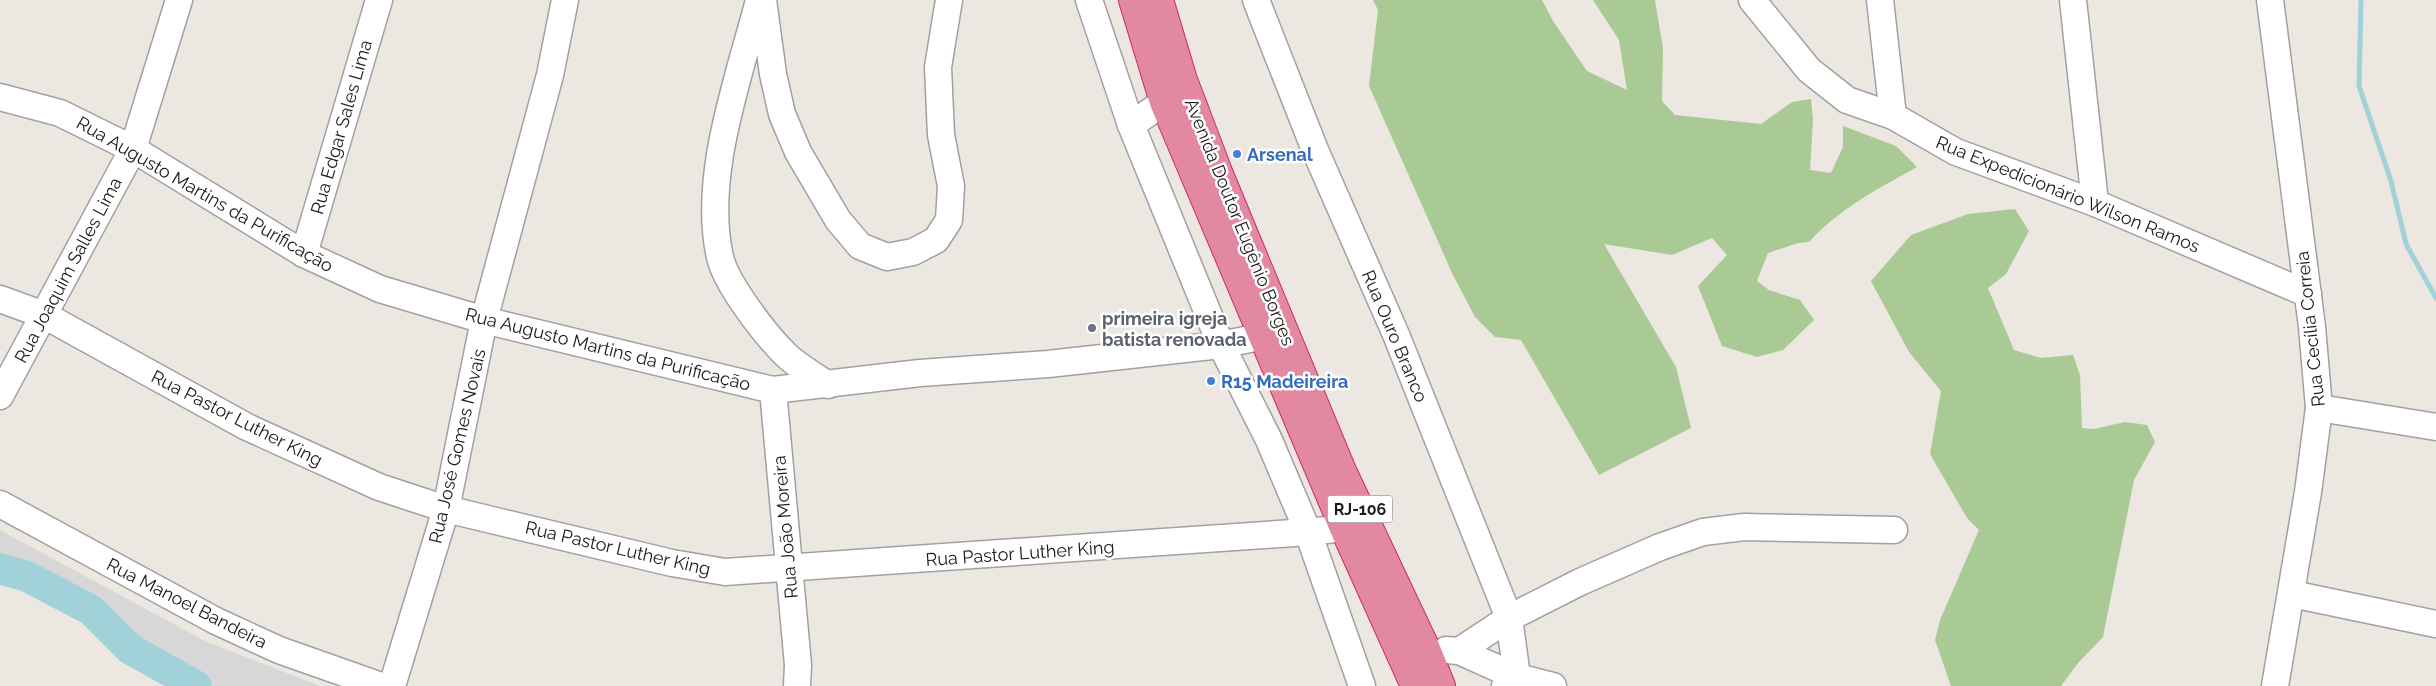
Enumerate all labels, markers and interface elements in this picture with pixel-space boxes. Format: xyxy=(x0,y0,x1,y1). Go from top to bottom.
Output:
street label: Rua Edgar Sales Lima xyxy=(306,37,376,217)
street label: Avenida Doutor Eugênio Borges xyxy=(1181,95,1299,349)
street label: Rua Augusto Martins da Purificação xyxy=(73,112,337,276)
street label: Rua Expedicionário Wilson Ramos xyxy=(1933,131,2203,257)
place label: Arsenal xyxy=(1247,144,1313,165)
marker: Arsenal xyxy=(1231,148,1243,160)
street label: Rua Joaquim Salles Lima xyxy=(10,174,126,366)
street label: Rua Cecília Correia xyxy=(2291,250,2329,408)
street label: Rua Ouro Branco xyxy=(1358,267,1432,405)
street label: Rua Augusto Martins da Purificação xyxy=(463,303,753,395)
place label: primeira igreja batista renovada xyxy=(1102,308,1247,350)
marker: primeira igreja batista renovada xyxy=(1086,322,1098,334)
street label: Rua José Gomes Novais xyxy=(424,346,490,545)
street label: Rua Pastor Luther King xyxy=(148,366,326,470)
place label: R15 Madeireira xyxy=(1221,371,1348,392)
marker: R15 Madeireira xyxy=(1205,375,1217,387)
street label: Rua João Moreira xyxy=(768,455,802,599)
road number: RJ-106 xyxy=(1328,496,1392,522)
street label: Rua Pastor Luther King xyxy=(523,516,713,580)
street label: Rua Pastor Luther King xyxy=(925,536,1115,570)
street label: Rua Manoel Bandeira xyxy=(103,553,271,653)

